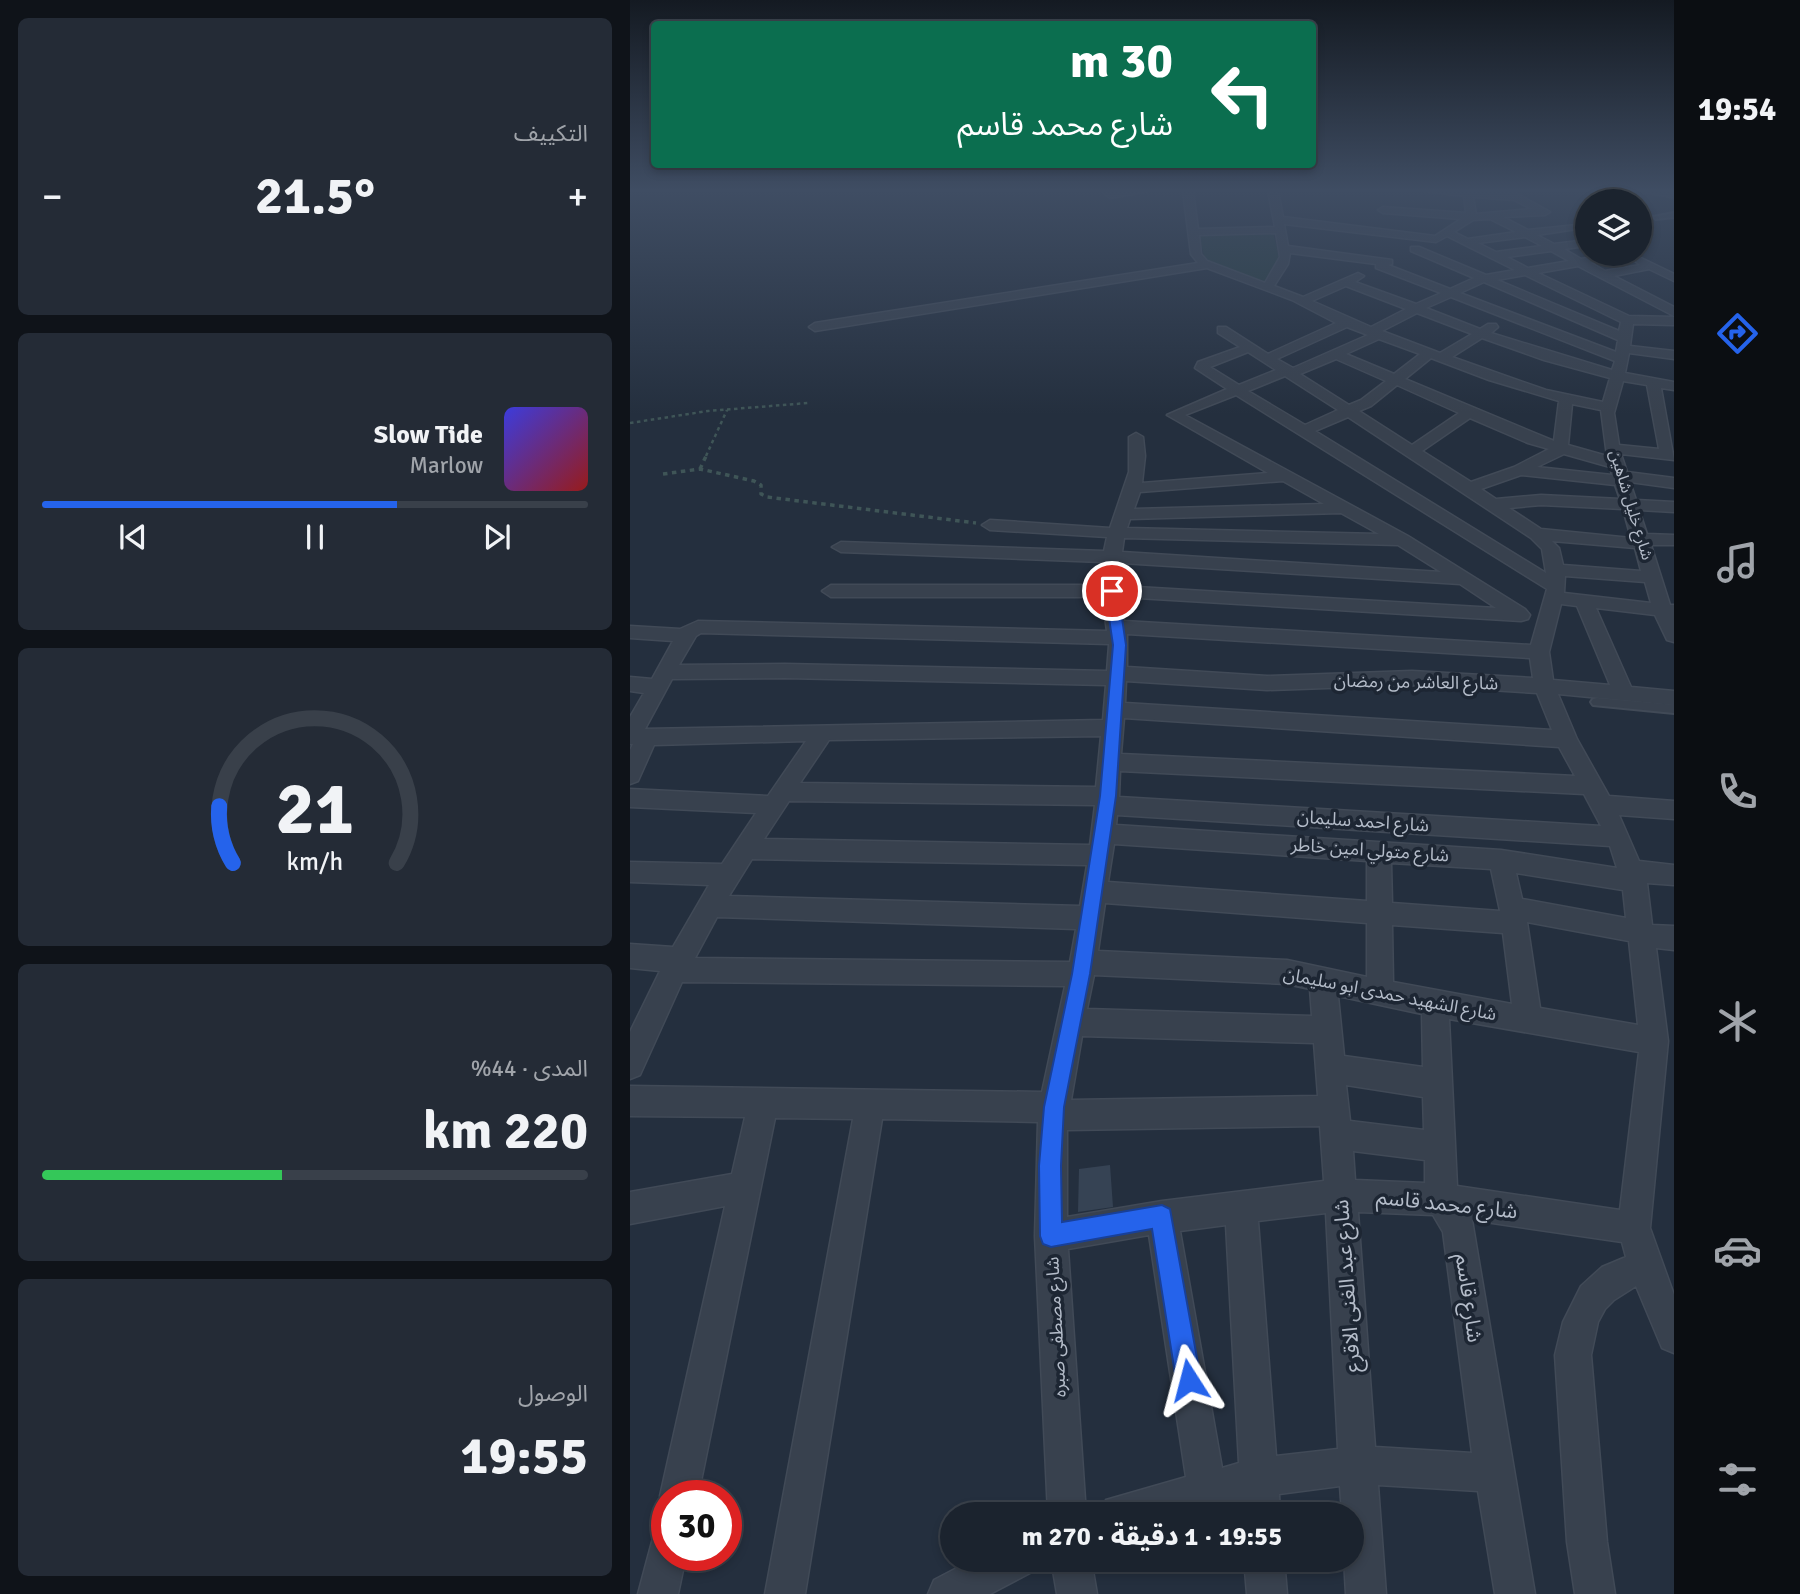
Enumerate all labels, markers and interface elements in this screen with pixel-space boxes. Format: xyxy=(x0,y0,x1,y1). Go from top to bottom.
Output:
text: 30 m xyxy=(1070,31,1173,91)
icon: left xyxy=(1197,49,1288,140)
text: 19:54 xyxy=(1698,90,1776,129)
text: شارع محمد قاسم xyxy=(957,105,1173,144)
text: التكييف xyxy=(514,119,588,148)
text: 21.5° xyxy=(255,164,375,228)
text: − xyxy=(42,173,63,220)
text: + xyxy=(567,173,588,220)
map controls xyxy=(1575,189,1652,266)
button: layers xyxy=(1575,189,1652,266)
icon: directions xyxy=(1713,309,1762,358)
text: Slow Tide xyxy=(374,419,483,451)
street label: شارع خليل شاهين xyxy=(1603,447,1657,563)
text: Marlow xyxy=(409,451,483,480)
icon: previous xyxy=(114,518,152,556)
icon: pause xyxy=(296,518,334,556)
icon: next xyxy=(478,518,516,556)
icon: music xyxy=(1713,538,1762,587)
pin xyxy=(1082,561,1142,621)
icon: arrive xyxy=(1093,572,1131,610)
street label: شارع العاشر من رمضان xyxy=(1334,670,1498,697)
text: 21 xyxy=(276,765,354,854)
icon: phone xyxy=(1713,767,1762,816)
street label: شارع احمد سليمان xyxy=(1296,805,1430,840)
street label: شارع متولي امين خاطر xyxy=(1289,833,1450,869)
text: km/h xyxy=(287,846,343,877)
street label: شارع الشهيد حمدى ابو سليمان xyxy=(1281,963,1498,1028)
icon: climate xyxy=(1713,997,1762,1046)
text: المدى · 44% xyxy=(471,1054,588,1083)
text: 220 km xyxy=(423,1099,588,1163)
street label: شارع محمد قاسم xyxy=(1375,1184,1519,1226)
street label: شارع عبد الغنى الاقرع xyxy=(1328,1198,1368,1373)
icon: car xyxy=(1713,1226,1762,1275)
street label: شارع قاسم xyxy=(1448,1252,1488,1344)
street label: شارع مصطفى صبره xyxy=(1041,1256,1074,1398)
position arrow xyxy=(1152,1343,1226,1417)
text: الوصول xyxy=(518,1379,588,1408)
text: 19:55 xyxy=(460,1424,588,1488)
icon: filters xyxy=(1713,1455,1762,1504)
speed limit sign: 30 xyxy=(651,1480,742,1571)
text: 19:55 · 1 دقيقة · 270 m xyxy=(1022,1521,1282,1553)

